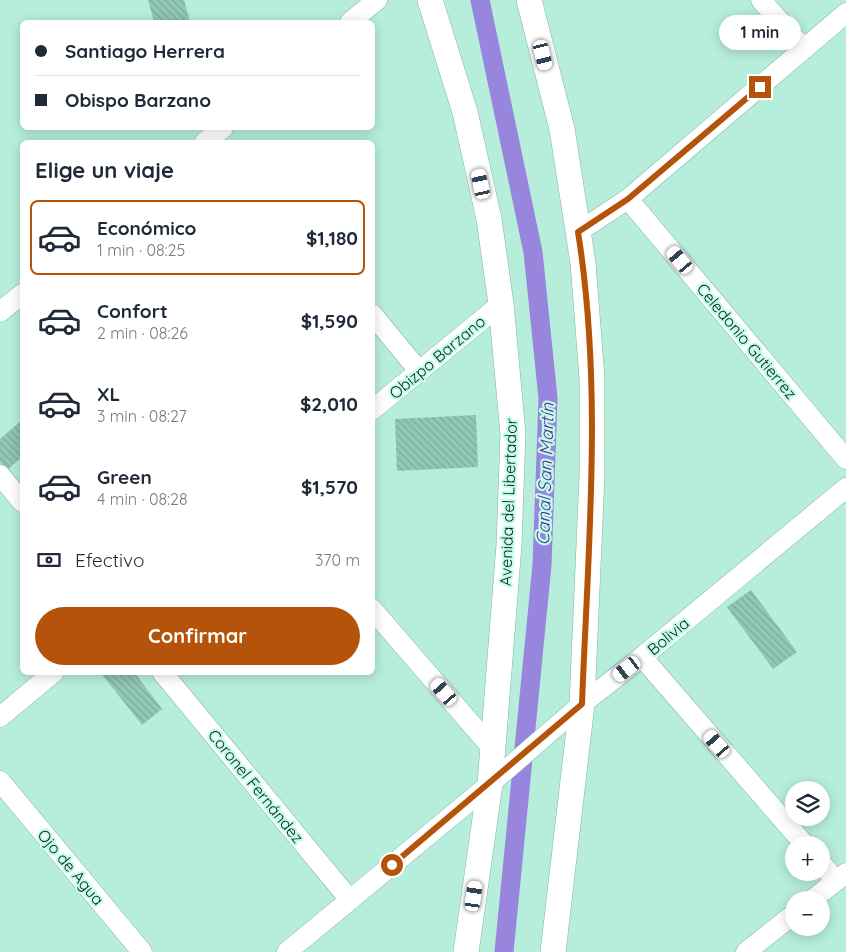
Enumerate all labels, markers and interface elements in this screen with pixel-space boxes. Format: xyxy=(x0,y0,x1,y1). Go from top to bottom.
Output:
callout: 1 min xyxy=(719,14,801,49)
text: 1 min xyxy=(741,22,779,42)
text: Santiago Herrera xyxy=(65,39,225,63)
car xyxy=(532,39,553,71)
route end xyxy=(749,76,771,98)
text: Obispo Barzano xyxy=(65,88,211,112)
text: Elige un viaje xyxy=(35,156,174,184)
car xyxy=(470,168,491,200)
icon: car xyxy=(37,215,82,260)
text: Económico xyxy=(97,216,196,240)
text: $1,180 xyxy=(306,226,358,250)
text: 1 min · 08:25 xyxy=(97,240,185,260)
car xyxy=(664,244,695,276)
street label: Celedonio Gutierrez xyxy=(693,279,801,403)
icon: car xyxy=(37,298,82,343)
text: Confort xyxy=(97,299,168,323)
text: $1,590 xyxy=(301,309,358,333)
street label: Obizpo Barzano xyxy=(385,311,489,403)
text: 2 min · 08:26 xyxy=(97,323,188,343)
icon: car xyxy=(37,381,82,426)
text: XL xyxy=(97,382,120,406)
text: $2,010 xyxy=(300,392,358,416)
water label: Canal San Martín xyxy=(531,402,559,546)
text: 3 min · 08:27 xyxy=(97,406,187,426)
street label: Avenida del Libertador xyxy=(495,418,521,586)
icon: car xyxy=(37,464,82,509)
text: Green xyxy=(97,465,152,489)
text: $1,570 xyxy=(301,475,358,499)
text: 4 min · 08:28 xyxy=(97,489,188,509)
icon: cash xyxy=(35,546,63,574)
text: Efectivo xyxy=(75,548,144,572)
text: 370 m xyxy=(315,550,360,570)
button: Confirmar xyxy=(35,607,360,665)
street label: Bolivia xyxy=(643,613,693,659)
car xyxy=(610,654,643,684)
car xyxy=(428,676,459,708)
street label: Coronel Fernández xyxy=(204,725,308,847)
car xyxy=(701,728,732,760)
map controls xyxy=(785,781,830,936)
button: layers xyxy=(785,781,830,826)
street label: Ojo de Agua xyxy=(34,825,108,909)
button: + xyxy=(785,836,830,881)
route start xyxy=(381,854,403,876)
car xyxy=(464,880,483,912)
button: − xyxy=(785,891,830,936)

